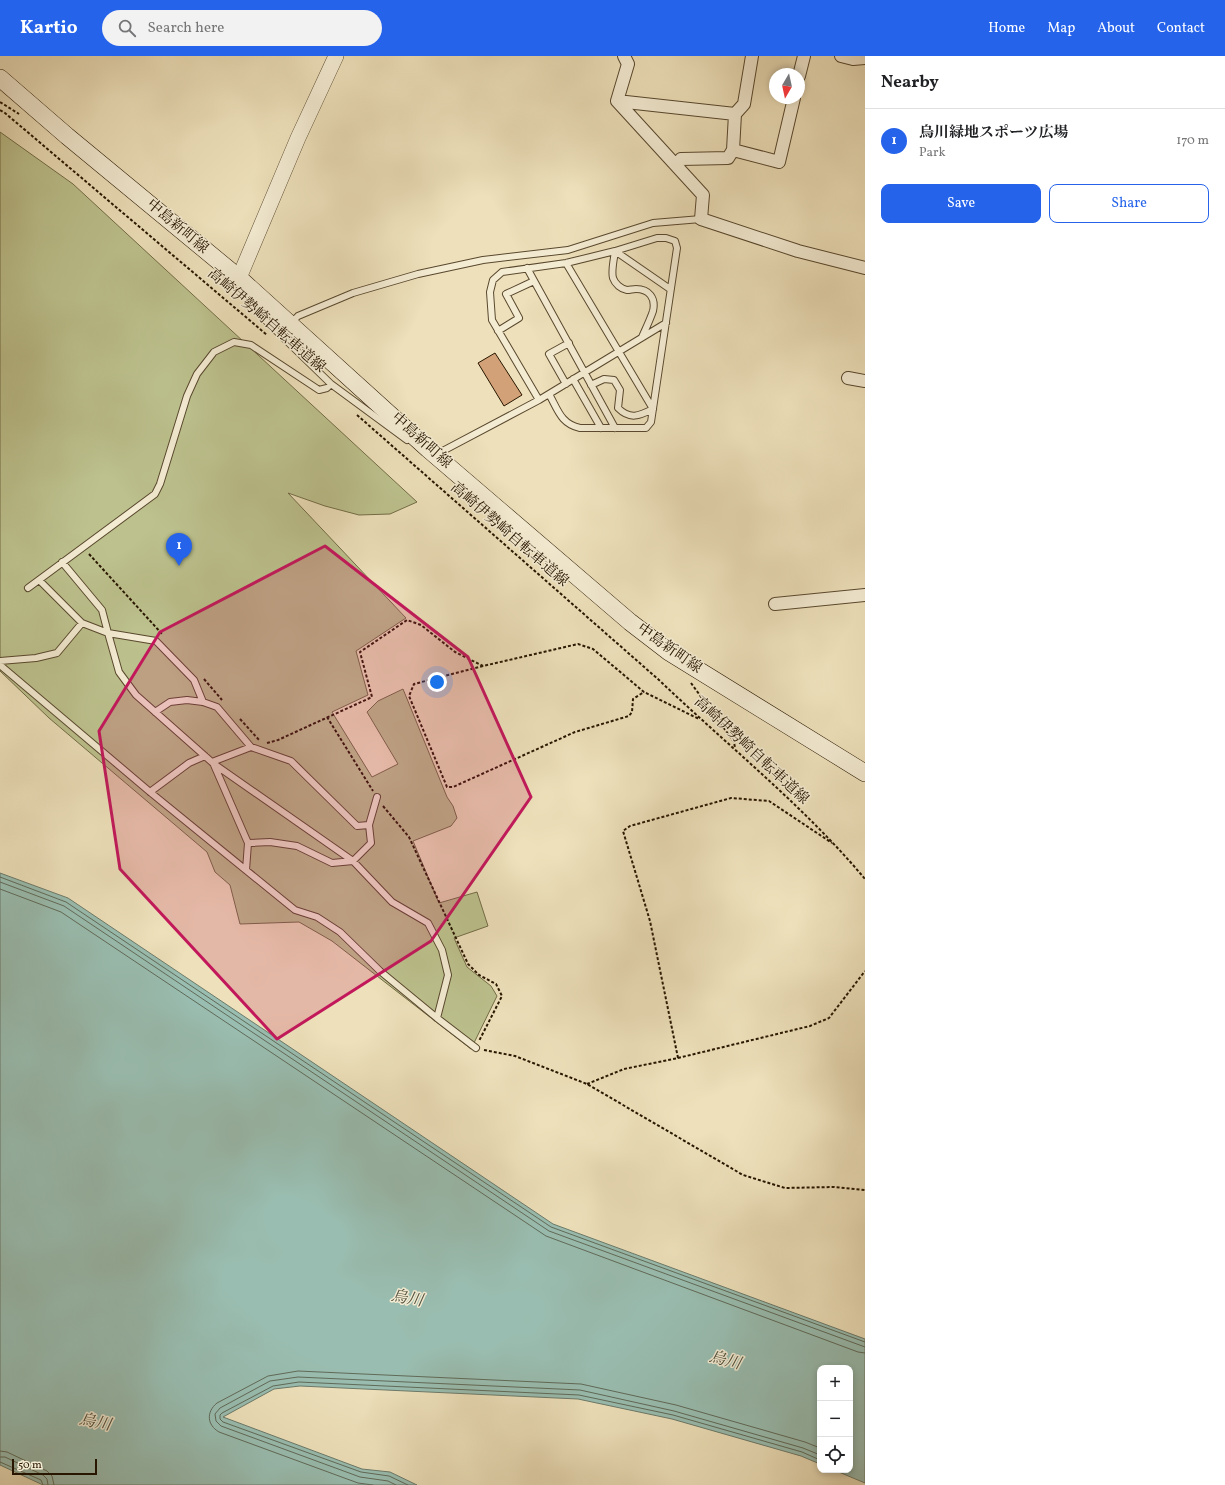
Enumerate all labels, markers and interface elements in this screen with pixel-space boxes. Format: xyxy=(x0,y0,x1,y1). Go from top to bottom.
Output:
search box xyxy=(102,10,382,46)
text: Kartio xyxy=(20,15,78,41)
icon: search xyxy=(116,17,138,39)
text: Search here xyxy=(148,18,224,39)
text: Home xyxy=(988,19,1025,38)
text: Map xyxy=(1047,19,1075,38)
text: About xyxy=(1097,19,1135,38)
text: Contact xyxy=(1157,19,1205,38)
north arrow xyxy=(769,68,805,104)
text: Nearby xyxy=(881,71,939,94)
text: 烏川緑地スポーツ広場 xyxy=(919,123,1068,144)
text: 1 xyxy=(891,132,897,150)
text: 170 m xyxy=(1176,132,1209,150)
text: Park xyxy=(919,144,946,162)
button: Save xyxy=(881,184,1041,223)
button: Share xyxy=(1049,184,1209,223)
street label: 中島新町線 xyxy=(142,195,212,259)
street label: 高崎伊勢崎自転車道線 xyxy=(203,264,329,378)
street label: 中島新町線 xyxy=(386,408,456,474)
street label: 高崎伊勢崎自転車道線 xyxy=(446,478,572,592)
pin: 1 xyxy=(166,533,192,566)
street label: 中島新町線 xyxy=(632,619,706,679)
your location xyxy=(427,672,447,692)
street label: 高崎伊勢崎自転車道線 xyxy=(689,692,813,810)
water label: 烏川 xyxy=(389,1285,427,1313)
water label: 烏川 xyxy=(707,1346,745,1376)
map controls xyxy=(817,1365,853,1473)
button: + xyxy=(817,1365,853,1401)
button: − xyxy=(817,1401,853,1437)
water label: 烏川 xyxy=(77,1409,115,1437)
button: locate xyxy=(817,1437,853,1473)
scale bar xyxy=(12,1457,97,1476)
text: 50 m xyxy=(18,1458,42,1473)

